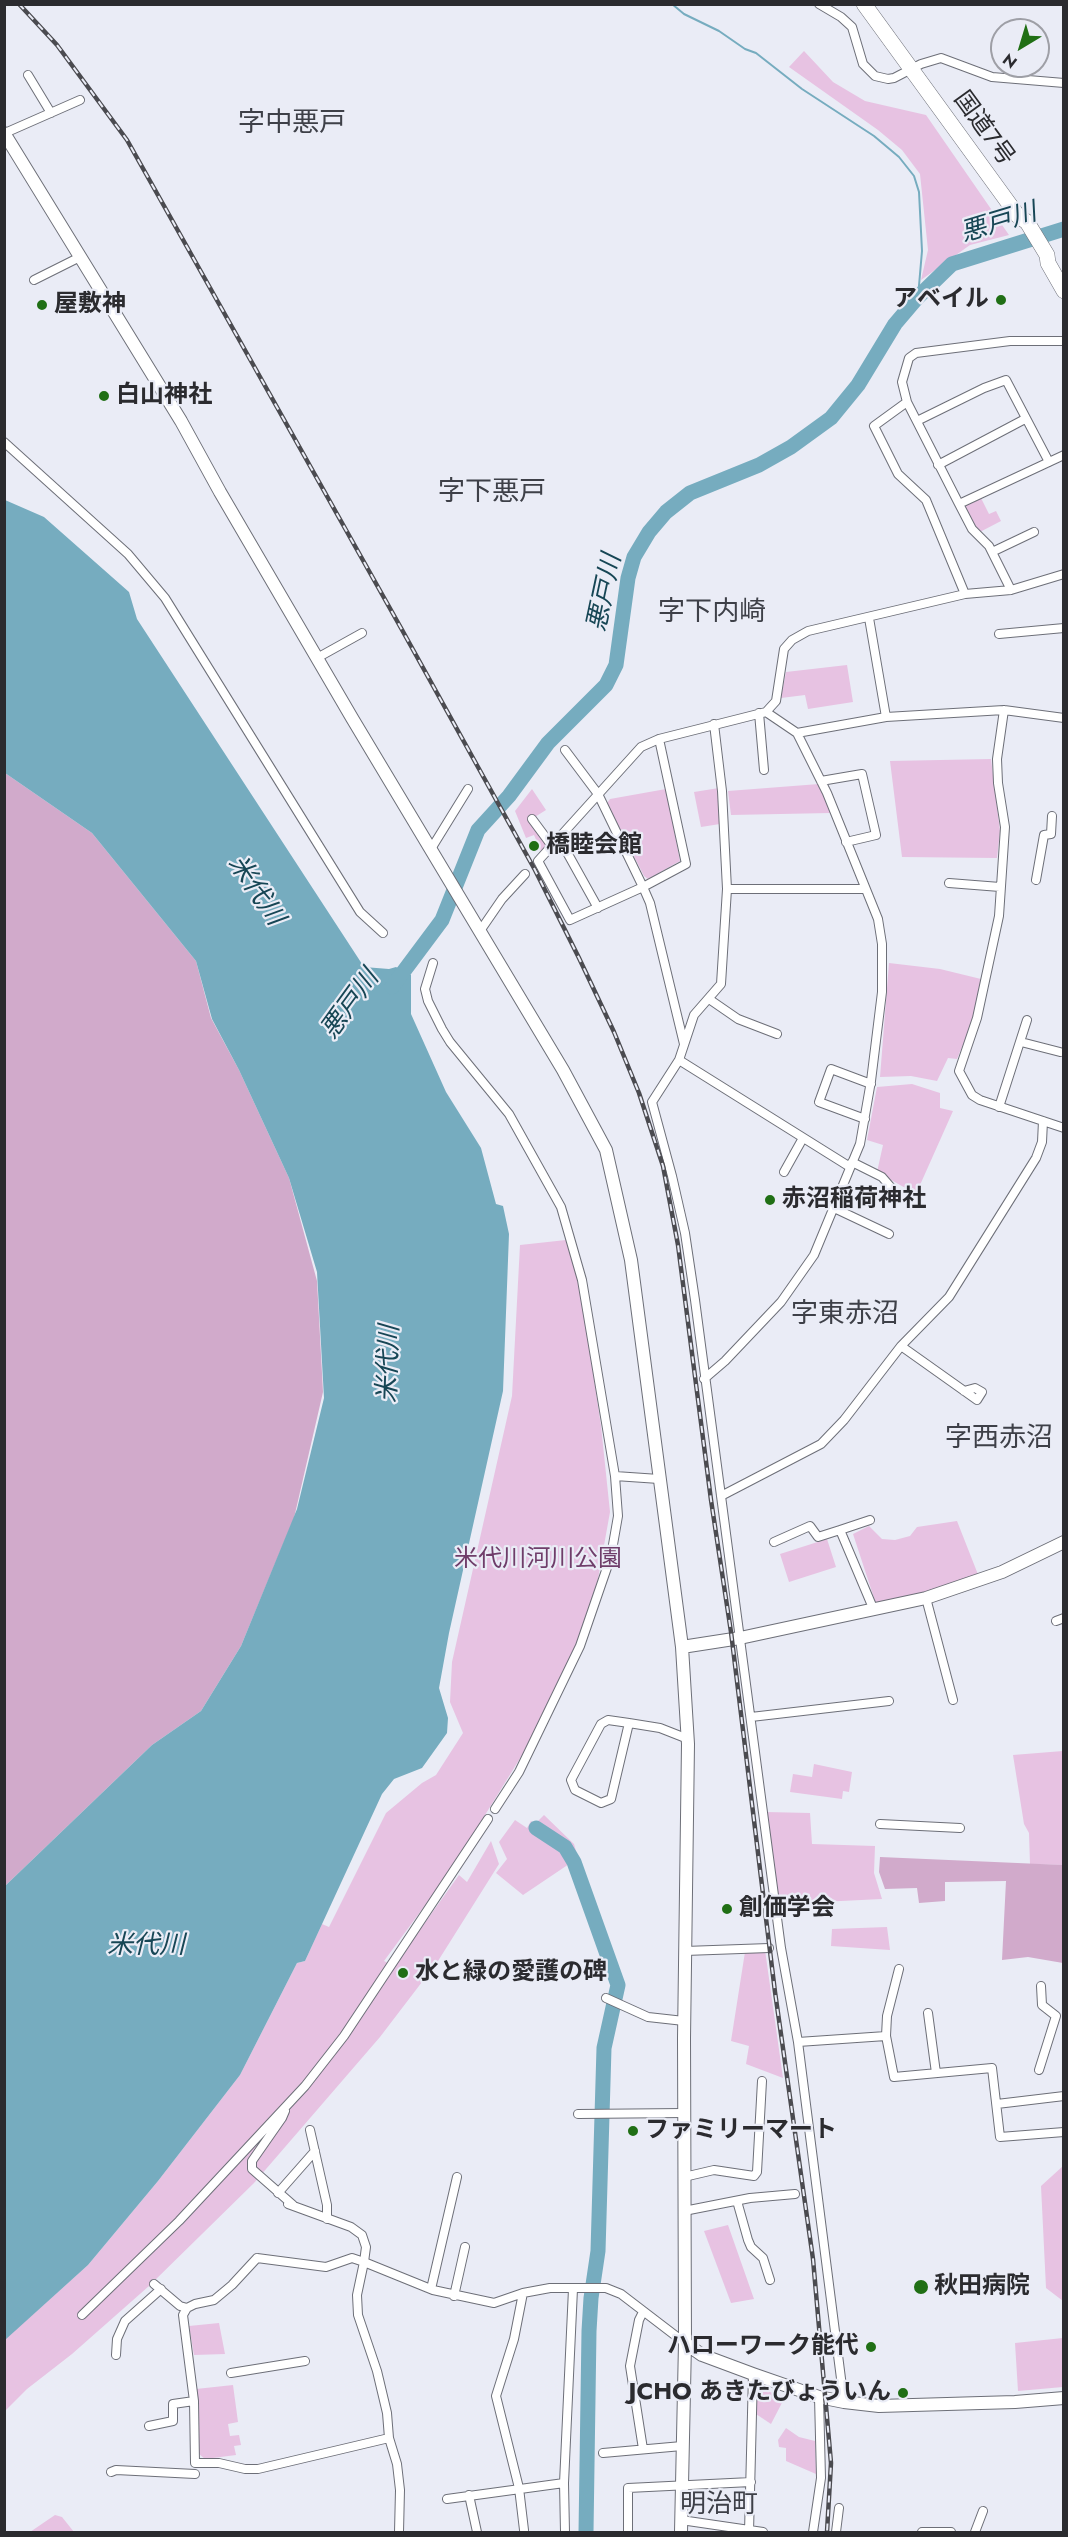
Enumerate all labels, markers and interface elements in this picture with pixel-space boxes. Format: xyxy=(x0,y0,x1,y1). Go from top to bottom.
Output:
north arrow xyxy=(990,18,1050,78)
text: N xyxy=(998,48,1022,74)
street label: 国道7号 xyxy=(946,86,1020,172)
district label: 字中悪戸 xyxy=(238,108,346,140)
water label: 悪戸川 xyxy=(957,198,1041,250)
place label: アベイル xyxy=(893,286,989,314)
place label: 屋敷神 xyxy=(54,291,126,319)
marker: アベイル xyxy=(994,293,1008,307)
marker: 屋敷神 xyxy=(35,298,49,312)
place label: 白山神社 xyxy=(116,382,212,410)
marker: 白山神社 xyxy=(97,389,111,403)
district label: 字下悪戸 xyxy=(438,477,546,509)
water label: 悪戸川 xyxy=(583,552,629,634)
district label: 字下内崎 xyxy=(658,597,766,629)
place label: 橋睦会館 xyxy=(546,832,642,860)
marker: 橋睦会館 xyxy=(527,839,541,853)
water label: 米代川 xyxy=(220,850,290,932)
water label: 悪戸川 xyxy=(315,964,387,1046)
place label: 赤沼稲荷神社 xyxy=(782,1186,926,1214)
marker: 赤沼稲荷神社 xyxy=(763,1193,777,1207)
district label: 字東赤沼 xyxy=(791,1299,899,1331)
water label: 米代川 xyxy=(373,1324,407,1404)
district label: 字西赤沼 xyxy=(945,1423,1053,1455)
park label: 米代川河川公園 xyxy=(454,1546,622,1574)
place label: 創価学会 xyxy=(739,1895,835,1923)
marker: 創価学会 xyxy=(720,1902,734,1916)
water label: 米代川 xyxy=(107,1931,185,1963)
place label: 水と緑の愛護の碑 xyxy=(415,1959,607,1987)
marker: 水と緑の愛護の碑 xyxy=(396,1966,410,1980)
place label: ファミリーマート xyxy=(645,2117,837,2145)
marker: ファミリーマート xyxy=(626,2124,640,2138)
place label: 秋田病院 xyxy=(934,2273,1030,2301)
marker: 秋田病院 xyxy=(912,2278,930,2296)
place label: ハローワーク能代 xyxy=(667,2333,859,2361)
marker: ハローワーク能代 xyxy=(864,2340,878,2354)
place label: JCHO あきたびょういん xyxy=(628,2379,891,2407)
marker: JCHO あきたびょういん xyxy=(896,2386,910,2400)
district label: 明治町 xyxy=(680,2490,758,2522)

